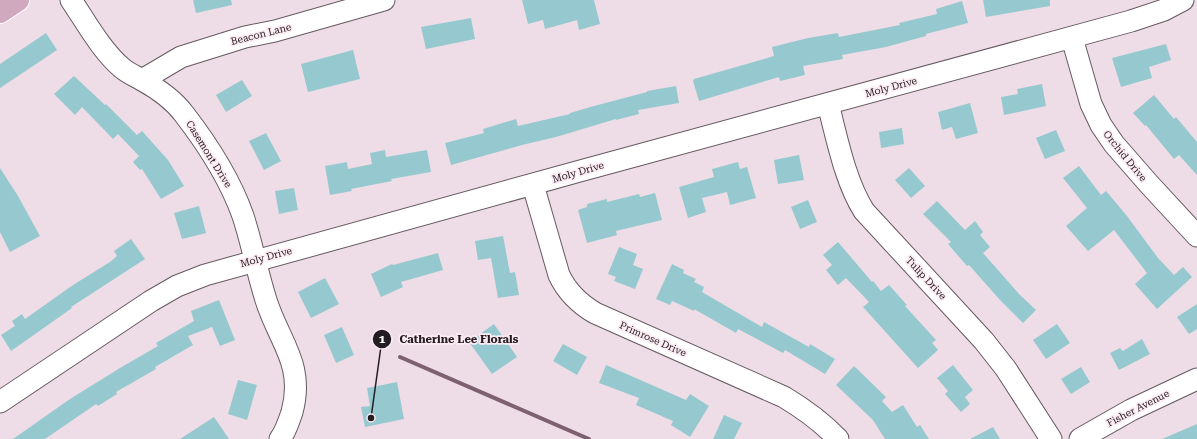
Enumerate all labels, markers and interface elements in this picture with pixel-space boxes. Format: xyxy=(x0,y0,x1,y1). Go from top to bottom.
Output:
street label: Beacon Lane xyxy=(230,21,293,47)
street label: Moly Drive xyxy=(864,75,919,99)
street label: Casemont Drive xyxy=(184,118,234,190)
street label: Orchid Drive xyxy=(1101,128,1149,184)
street label: Moly Drive xyxy=(551,159,606,185)
street label: Moly Drive xyxy=(239,245,294,269)
street label: Tulip Drive xyxy=(903,254,949,302)
street label: Primrose Drive xyxy=(618,319,689,359)
callout: Catherine Lee Florals xyxy=(372,328,527,351)
text: 1 xyxy=(379,332,386,346)
text: Catherine Lee Florals xyxy=(400,333,519,346)
street label: Fisher Avenue xyxy=(1105,387,1171,428)

